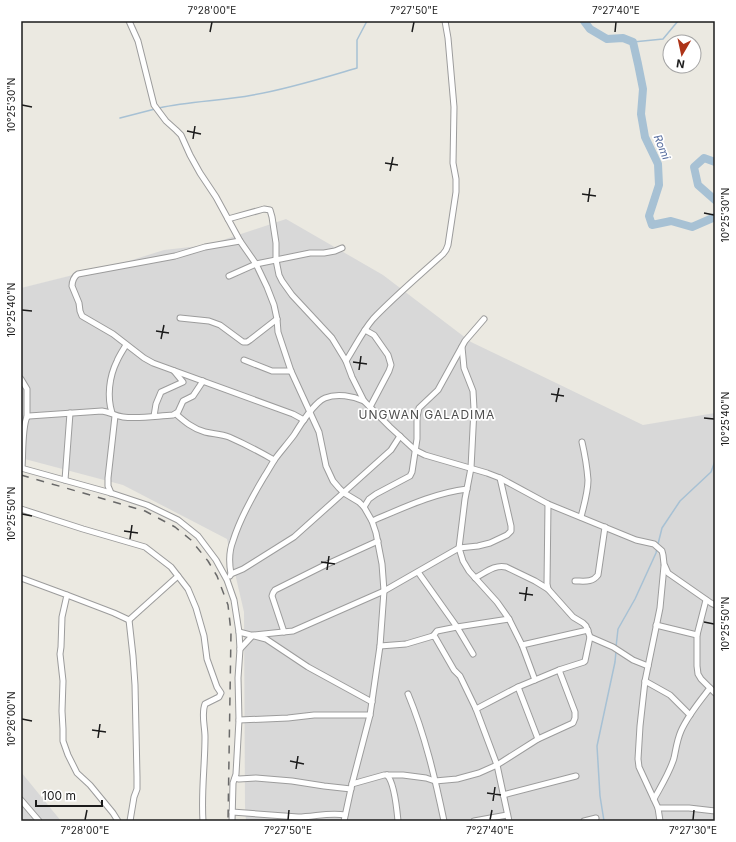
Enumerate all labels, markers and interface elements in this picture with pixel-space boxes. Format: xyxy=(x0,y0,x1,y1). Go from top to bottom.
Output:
text: 7°28'00"E xyxy=(188,4,236,16)
text: 7°27'50"E xyxy=(390,4,438,16)
text: 7°27'40"E xyxy=(592,4,640,16)
north arrow xyxy=(662,34,702,74)
text: N xyxy=(675,56,686,71)
text: 10°25'30"N xyxy=(5,78,17,132)
water label: Romi xyxy=(651,132,673,162)
text: 10°25'30"N xyxy=(719,188,731,242)
text: 10°25'40"N xyxy=(5,283,17,337)
text: 10°25'40"N xyxy=(719,392,731,446)
district label: UNGWAN GALADIMA xyxy=(359,407,495,422)
text: 10°25'50"N xyxy=(5,487,17,541)
text: 10°25'50"N xyxy=(719,597,731,651)
text: 10°26'00"N xyxy=(5,691,17,747)
scale bar xyxy=(36,782,102,808)
text: 100 m xyxy=(42,788,76,803)
text: 7°28'00"E xyxy=(61,824,109,836)
text: 7°27'50"E xyxy=(264,824,312,836)
text: 7°27'40"E xyxy=(466,824,514,836)
text: 7°27'30"E xyxy=(669,824,717,836)

